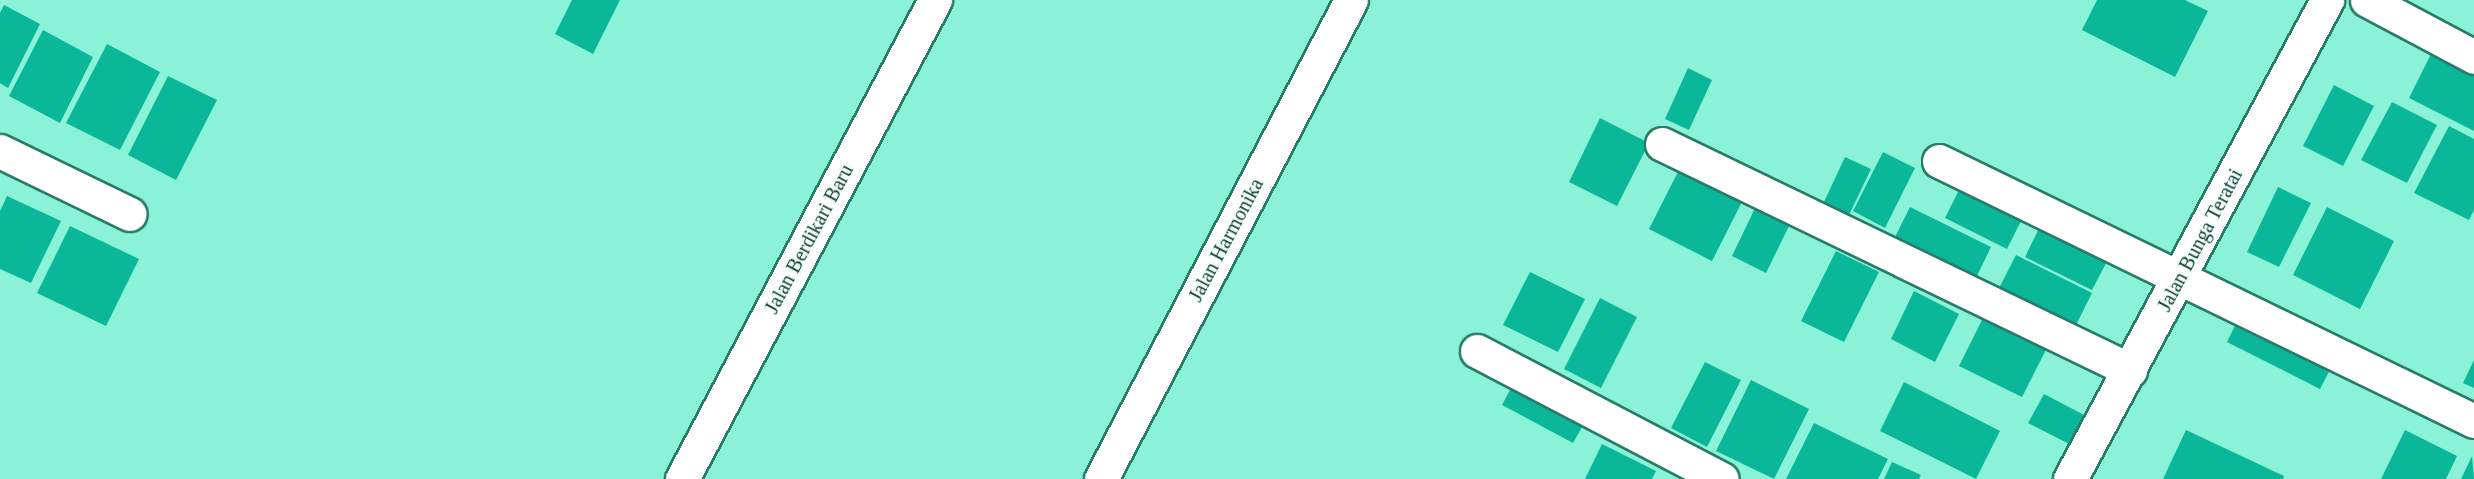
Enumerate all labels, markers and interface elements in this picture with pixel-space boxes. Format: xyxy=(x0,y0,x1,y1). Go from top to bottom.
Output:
street label: Jalan Berdikari Baru xyxy=(760,160,858,318)
street label: Jalan Bunga Teratai xyxy=(2152,164,2248,316)
street label: Jalan Harmonika xyxy=(1183,174,1269,306)

